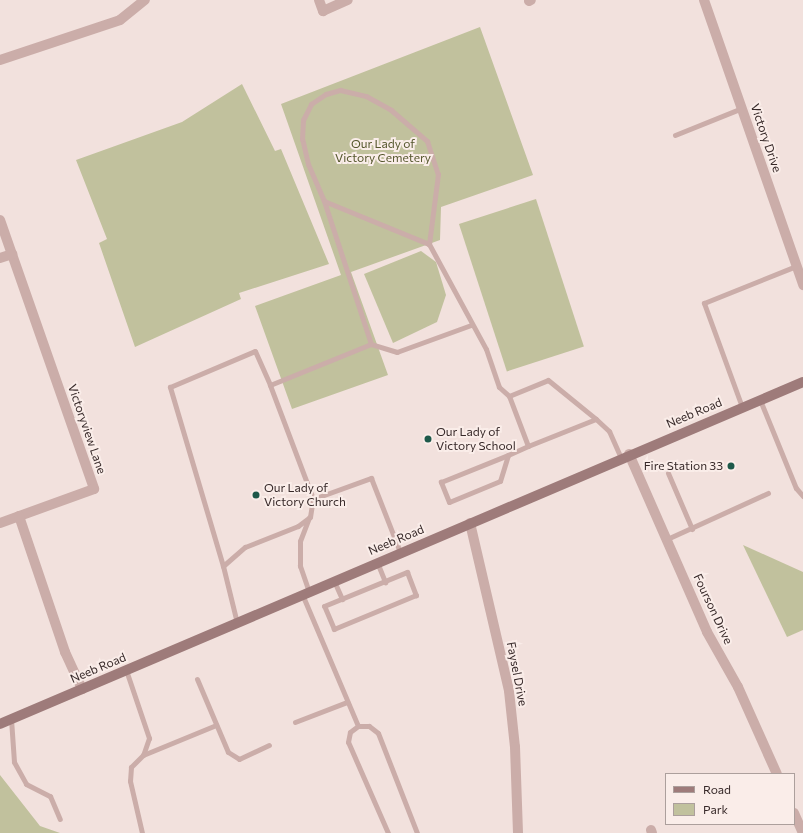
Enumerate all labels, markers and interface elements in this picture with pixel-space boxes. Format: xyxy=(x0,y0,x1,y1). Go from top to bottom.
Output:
street label: Victory Drive xyxy=(748,102,784,174)
park label: Our Lady of Victory Cemetery xyxy=(335,137,431,165)
street label: Victoryview Lane xyxy=(65,382,109,476)
street label: Neeb Road xyxy=(664,395,724,431)
place label: Our Lady of Victory School xyxy=(436,425,516,453)
marker: Our Lady of Victory School xyxy=(423,434,433,444)
place label: Fire Station 33 xyxy=(644,459,723,473)
marker: Fire Station 33 xyxy=(726,461,736,471)
place label: Our Lady of Victory Church xyxy=(264,481,346,509)
marker: Our Lady of Victory Church xyxy=(251,490,261,500)
street label: Neeb Road xyxy=(366,522,426,558)
street label: Fourson Drive xyxy=(690,572,736,646)
street label: Faysel Drive xyxy=(504,641,530,707)
street label: Neeb Road xyxy=(68,650,128,686)
legend xyxy=(665,773,795,825)
text: Road xyxy=(703,782,731,796)
text: Park xyxy=(703,802,728,816)

